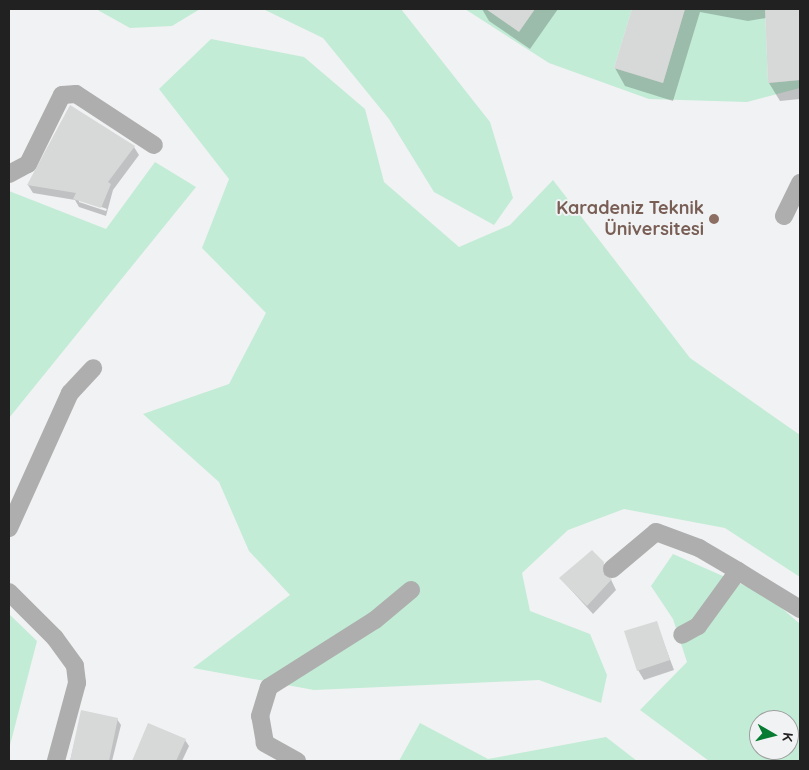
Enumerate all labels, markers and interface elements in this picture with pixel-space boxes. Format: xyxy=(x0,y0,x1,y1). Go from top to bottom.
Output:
place label: Karadeniz Teknik Üniversitesi xyxy=(556,198,704,240)
marker: Karadeniz Teknik Üniversitesi xyxy=(708,213,720,225)
north arrow xyxy=(749,710,799,760)
text: K xyxy=(778,731,797,743)

